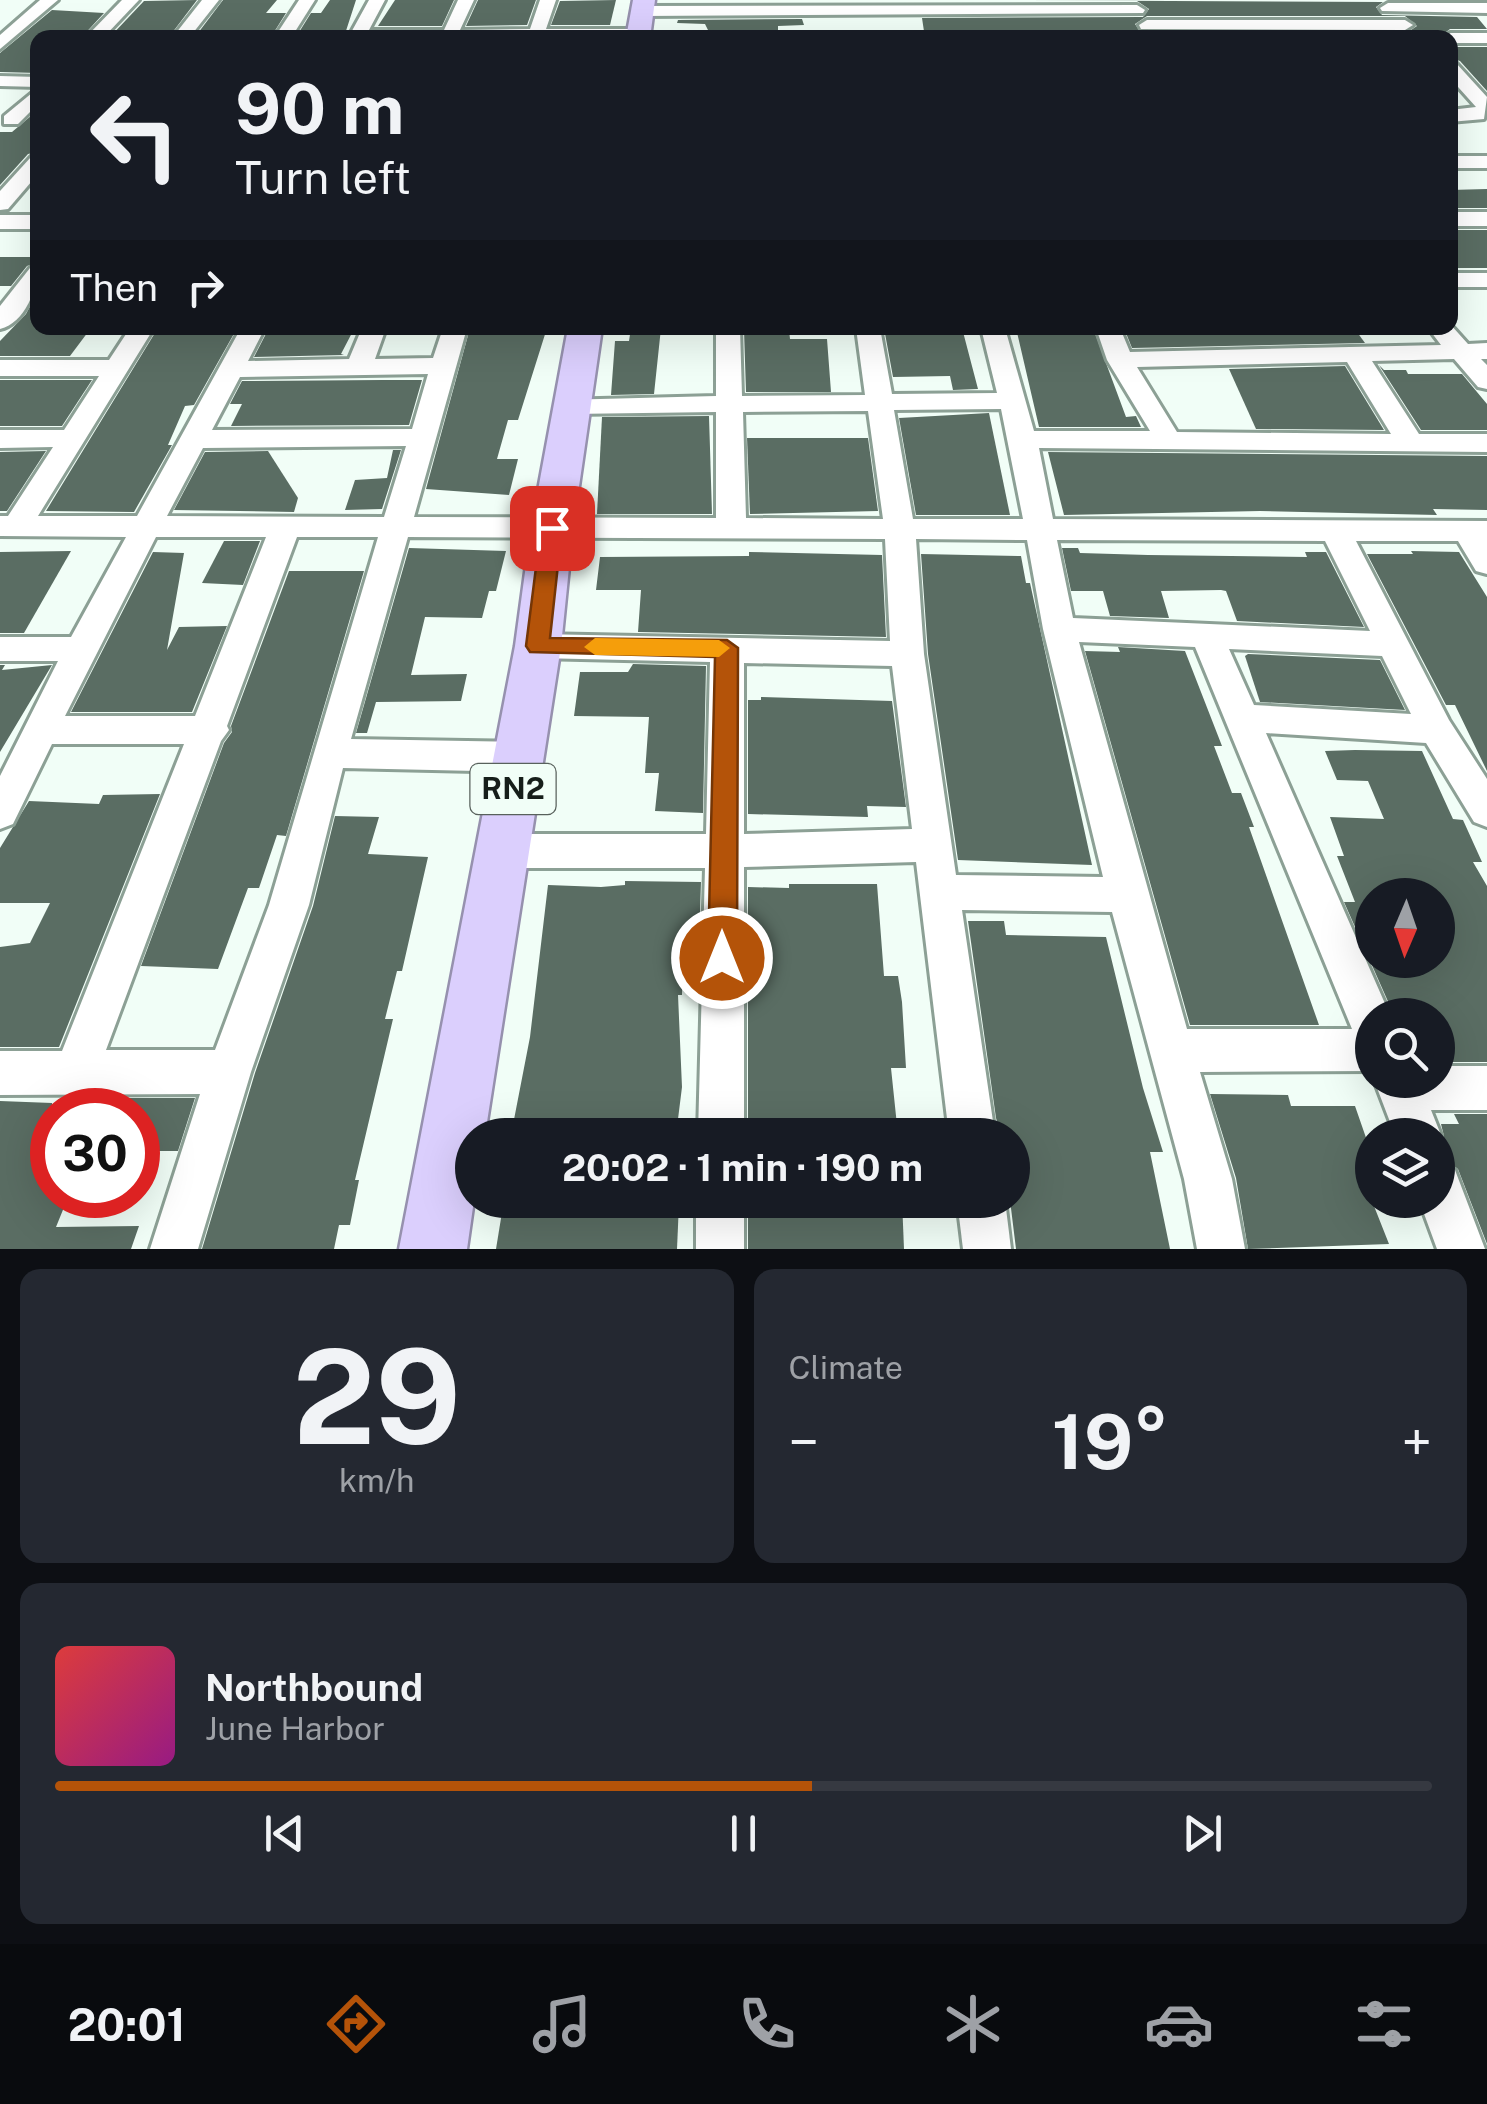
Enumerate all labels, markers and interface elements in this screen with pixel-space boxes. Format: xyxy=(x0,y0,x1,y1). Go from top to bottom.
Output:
text: 90 m xyxy=(235,67,405,150)
icon: left xyxy=(70,70,200,200)
text: Turn left xyxy=(235,151,411,204)
icon: right xyxy=(178,260,233,315)
text: Then xyxy=(70,265,158,310)
pin xyxy=(510,486,595,571)
icon: arrive xyxy=(525,501,580,556)
road number: RN2 xyxy=(470,764,556,814)
north arrow xyxy=(1355,878,1455,978)
map controls xyxy=(1355,878,1455,1218)
position arrow xyxy=(670,906,774,1010)
button: search xyxy=(1355,998,1455,1098)
speed limit sign: 30 xyxy=(30,1088,160,1218)
button: layers xyxy=(1355,1118,1455,1218)
text: 20:02 · 1 min · 190 m xyxy=(562,1145,923,1190)
text: 29 xyxy=(293,1321,461,1473)
text: Climate xyxy=(789,1349,903,1386)
text: 19° xyxy=(1052,1398,1169,1486)
text: − xyxy=(789,1410,819,1474)
text: + xyxy=(1401,1410,1432,1474)
text: km/h xyxy=(339,1462,414,1499)
text: Northbound xyxy=(205,1665,423,1710)
text: June Harbor xyxy=(205,1710,385,1747)
icon: previous xyxy=(257,1806,312,1861)
icon: pause xyxy=(716,1806,771,1861)
icon: next xyxy=(1175,1806,1230,1861)
icon: directions xyxy=(321,1989,391,2059)
icon: music xyxy=(527,1989,597,2059)
icon: phone xyxy=(732,1989,802,2059)
icon: climate xyxy=(938,1989,1008,2059)
icon: car xyxy=(1144,1989,1214,2059)
icon: filters xyxy=(1349,1989,1419,2059)
text: 20:01 xyxy=(68,1998,186,2051)

